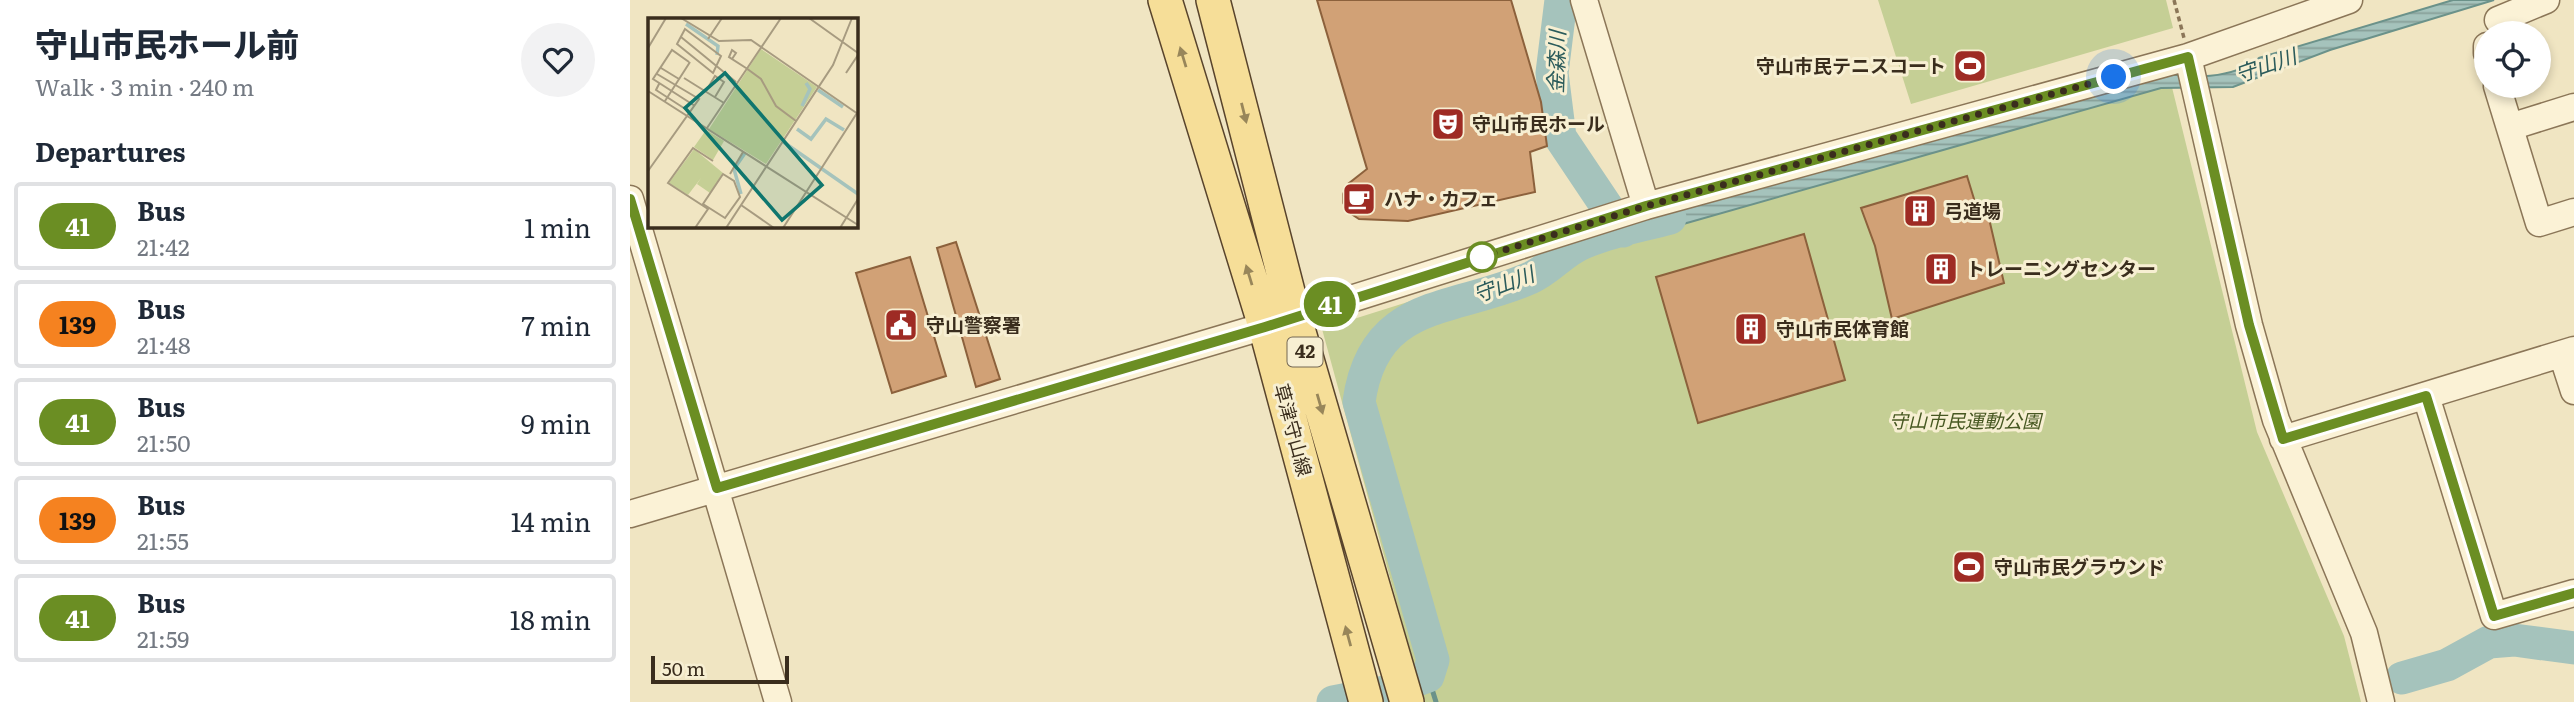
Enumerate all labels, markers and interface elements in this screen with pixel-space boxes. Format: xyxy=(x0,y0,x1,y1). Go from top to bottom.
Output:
text: 守山市民ホール前 xyxy=(35,18,299,67)
inset map xyxy=(648,18,858,228)
map controls xyxy=(2474,21,2551,98)
button: locate xyxy=(2474,21,2551,98)
button: heart xyxy=(521,23,595,97)
water label: 金森川 xyxy=(1538,28,1571,94)
water label: 守山川 xyxy=(2230,38,2302,89)
one-way arrow xyxy=(1177,47,1187,68)
sports icon: 守山市民テニスコート xyxy=(1951,47,1989,85)
place label: 守山市民テニスコート xyxy=(1756,51,1946,79)
your location xyxy=(2096,59,2131,94)
text: Walk · 3 min · 240 m xyxy=(35,69,254,103)
one-way arrow xyxy=(1239,102,1250,124)
theatre icon: 守山市民ホール xyxy=(1429,105,1467,143)
place label: 守山市民ホール xyxy=(1472,109,1605,137)
text: Departures xyxy=(35,131,186,170)
cafe icon: ハナ・カフェ xyxy=(1340,180,1378,218)
place label: ハナ・カフェ xyxy=(1384,184,1498,212)
text: Bus xyxy=(137,190,185,229)
building icon: 弓道場 xyxy=(1901,192,1939,230)
place label: 弓道場 xyxy=(1944,196,2001,224)
text: 1 min xyxy=(524,207,591,246)
text: 41 xyxy=(65,208,90,243)
text: 21:42 xyxy=(137,229,190,263)
unlabelled marker xyxy=(1467,242,1497,272)
building icon: トレーニングセンター xyxy=(1922,250,1960,288)
place label: トレーニングセンター xyxy=(1966,254,2156,282)
water label: 守山川 xyxy=(1468,256,1540,308)
one-way arrow xyxy=(1244,264,1254,285)
line badge: 41 xyxy=(1298,281,1362,327)
text: 41 xyxy=(1318,286,1342,321)
text: Bus xyxy=(137,288,185,327)
text: 7 min xyxy=(522,305,591,344)
text: 139 xyxy=(59,306,96,341)
public building icon: 守山警察署 xyxy=(882,306,920,344)
place label: 守山警察署 xyxy=(926,310,1021,338)
building icon: 守山市民体育館 xyxy=(1732,310,1770,348)
place label: 守山市民体育館 xyxy=(1776,314,1909,342)
text: 21:48 xyxy=(137,327,191,361)
road number: 42 xyxy=(1288,338,1322,366)
street label: 草津守山線 xyxy=(1268,380,1320,479)
text: Bus xyxy=(137,386,185,425)
one-way arrow xyxy=(1316,394,1326,415)
text: 9 min xyxy=(521,403,591,442)
text: 41 xyxy=(65,404,90,439)
park label: 守山市民運動公園 xyxy=(1889,406,2044,434)
text: 21:50 xyxy=(137,425,191,459)
text: Bus xyxy=(137,484,185,523)
text: 14 min xyxy=(511,501,591,540)
text: 139 xyxy=(59,502,96,537)
text: 21:55 xyxy=(137,523,189,557)
sports icon: 守山市民グラウンド xyxy=(1950,548,1988,586)
place label: 守山市民グラウンド xyxy=(1994,552,2165,580)
text: Bus xyxy=(137,582,185,621)
text: 18 min xyxy=(510,599,591,638)
text: 41 xyxy=(65,600,90,635)
text: 21:59 xyxy=(137,621,189,655)
one-way arrow xyxy=(1342,625,1353,647)
scale bar xyxy=(651,653,789,685)
text: 50 m xyxy=(662,654,705,682)

